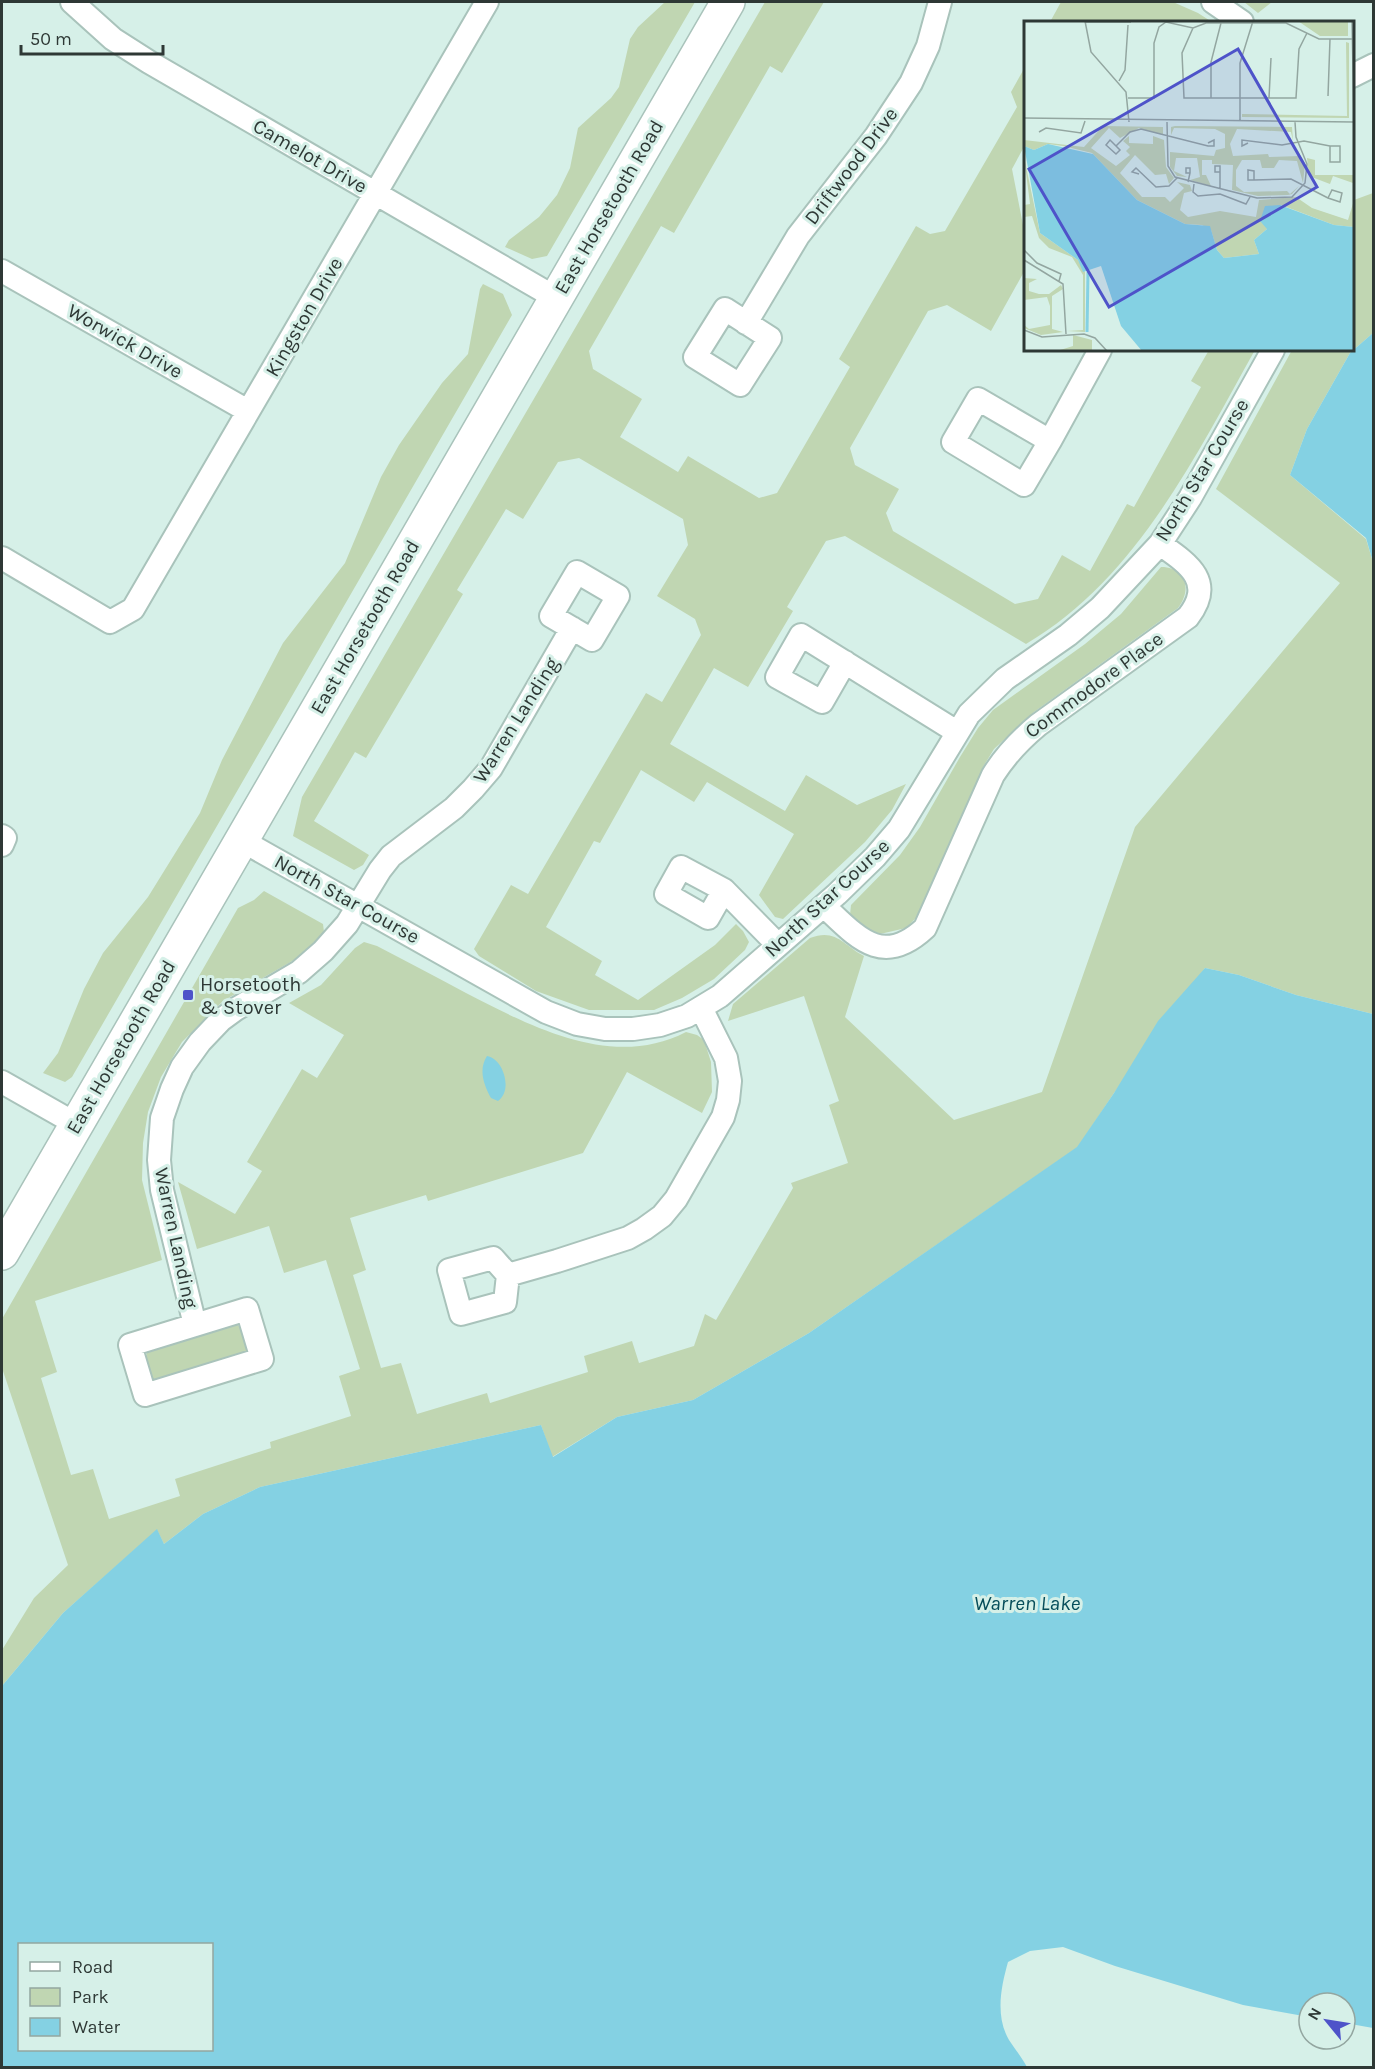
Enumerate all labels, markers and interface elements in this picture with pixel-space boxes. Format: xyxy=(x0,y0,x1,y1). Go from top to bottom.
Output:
scale bar xyxy=(21,18,164,56)
inset map xyxy=(1024,21,1354,351)
text: 50 m xyxy=(30,28,72,50)
street label: Driftwood Drive xyxy=(800,103,902,229)
street label: Camelot Drive xyxy=(249,114,371,198)
street label: East Horsetooth Road xyxy=(550,116,668,298)
street label: Kingston Drive xyxy=(261,253,347,381)
street label: Worwick Drive xyxy=(63,299,187,383)
street label: North Star Course xyxy=(1150,395,1254,545)
street label: East Horsetooth Road xyxy=(306,536,424,718)
street label: Commodore Place xyxy=(1021,627,1167,743)
street label: Warren Landing xyxy=(468,653,564,787)
street label: North Star Course xyxy=(760,834,894,962)
street label: North Star Course xyxy=(271,850,423,948)
street label: East Horsetooth Road xyxy=(62,956,180,1138)
place label: Horsetooth & Stover xyxy=(200,973,301,1019)
marker: Horsetooth & Stover xyxy=(181,988,195,1002)
street label: Warren Landing xyxy=(150,1165,202,1311)
water label: Warren Lake xyxy=(974,1591,1081,1615)
legend xyxy=(18,1943,213,2051)
text: Road xyxy=(72,1956,113,1978)
text: Park xyxy=(72,1986,109,2008)
north arrow xyxy=(1297,1991,1357,2051)
text: N xyxy=(1303,2004,1326,2023)
text: Water xyxy=(72,2016,120,2038)

